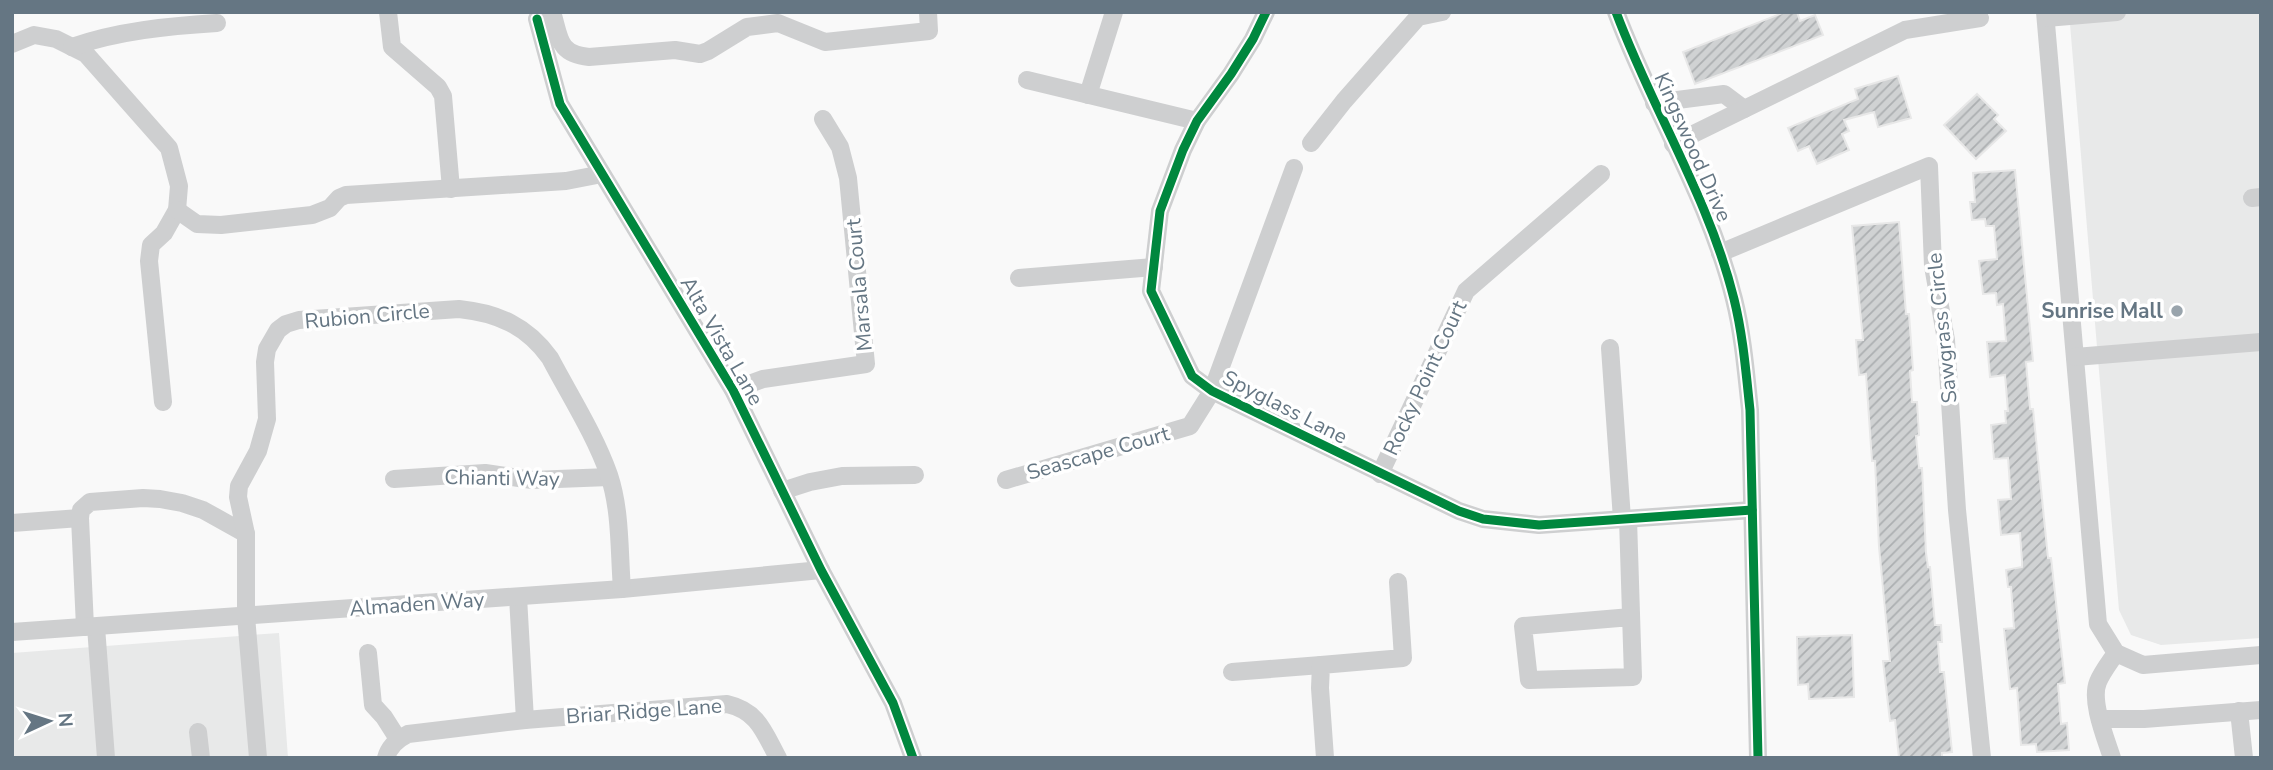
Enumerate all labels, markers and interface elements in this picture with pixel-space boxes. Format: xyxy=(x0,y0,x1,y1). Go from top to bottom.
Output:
street label: Kingswood Drive xyxy=(1648,68,1738,226)
street label: Marsala Court xyxy=(839,217,879,352)
street label: Sawgrass Circle xyxy=(1920,251,1964,405)
street label: Alta Vista Lane xyxy=(674,272,770,410)
street label: Rocky Point Court xyxy=(1377,295,1473,460)
street label: Rubion Circle xyxy=(303,297,431,335)
place label: Sunrise Mall xyxy=(2041,297,2163,325)
marker: Sunrise Mall xyxy=(2169,303,2185,319)
street label: Spyglass Lane xyxy=(1218,364,1352,450)
street label: Seascape Court xyxy=(1023,419,1173,487)
street label: Chianti Way xyxy=(444,463,560,493)
street label: Almaden Way xyxy=(349,585,486,623)
north arrow xyxy=(14,686,84,756)
street label: Briar Ridge Lane xyxy=(565,692,723,730)
text: N xyxy=(51,712,78,728)

